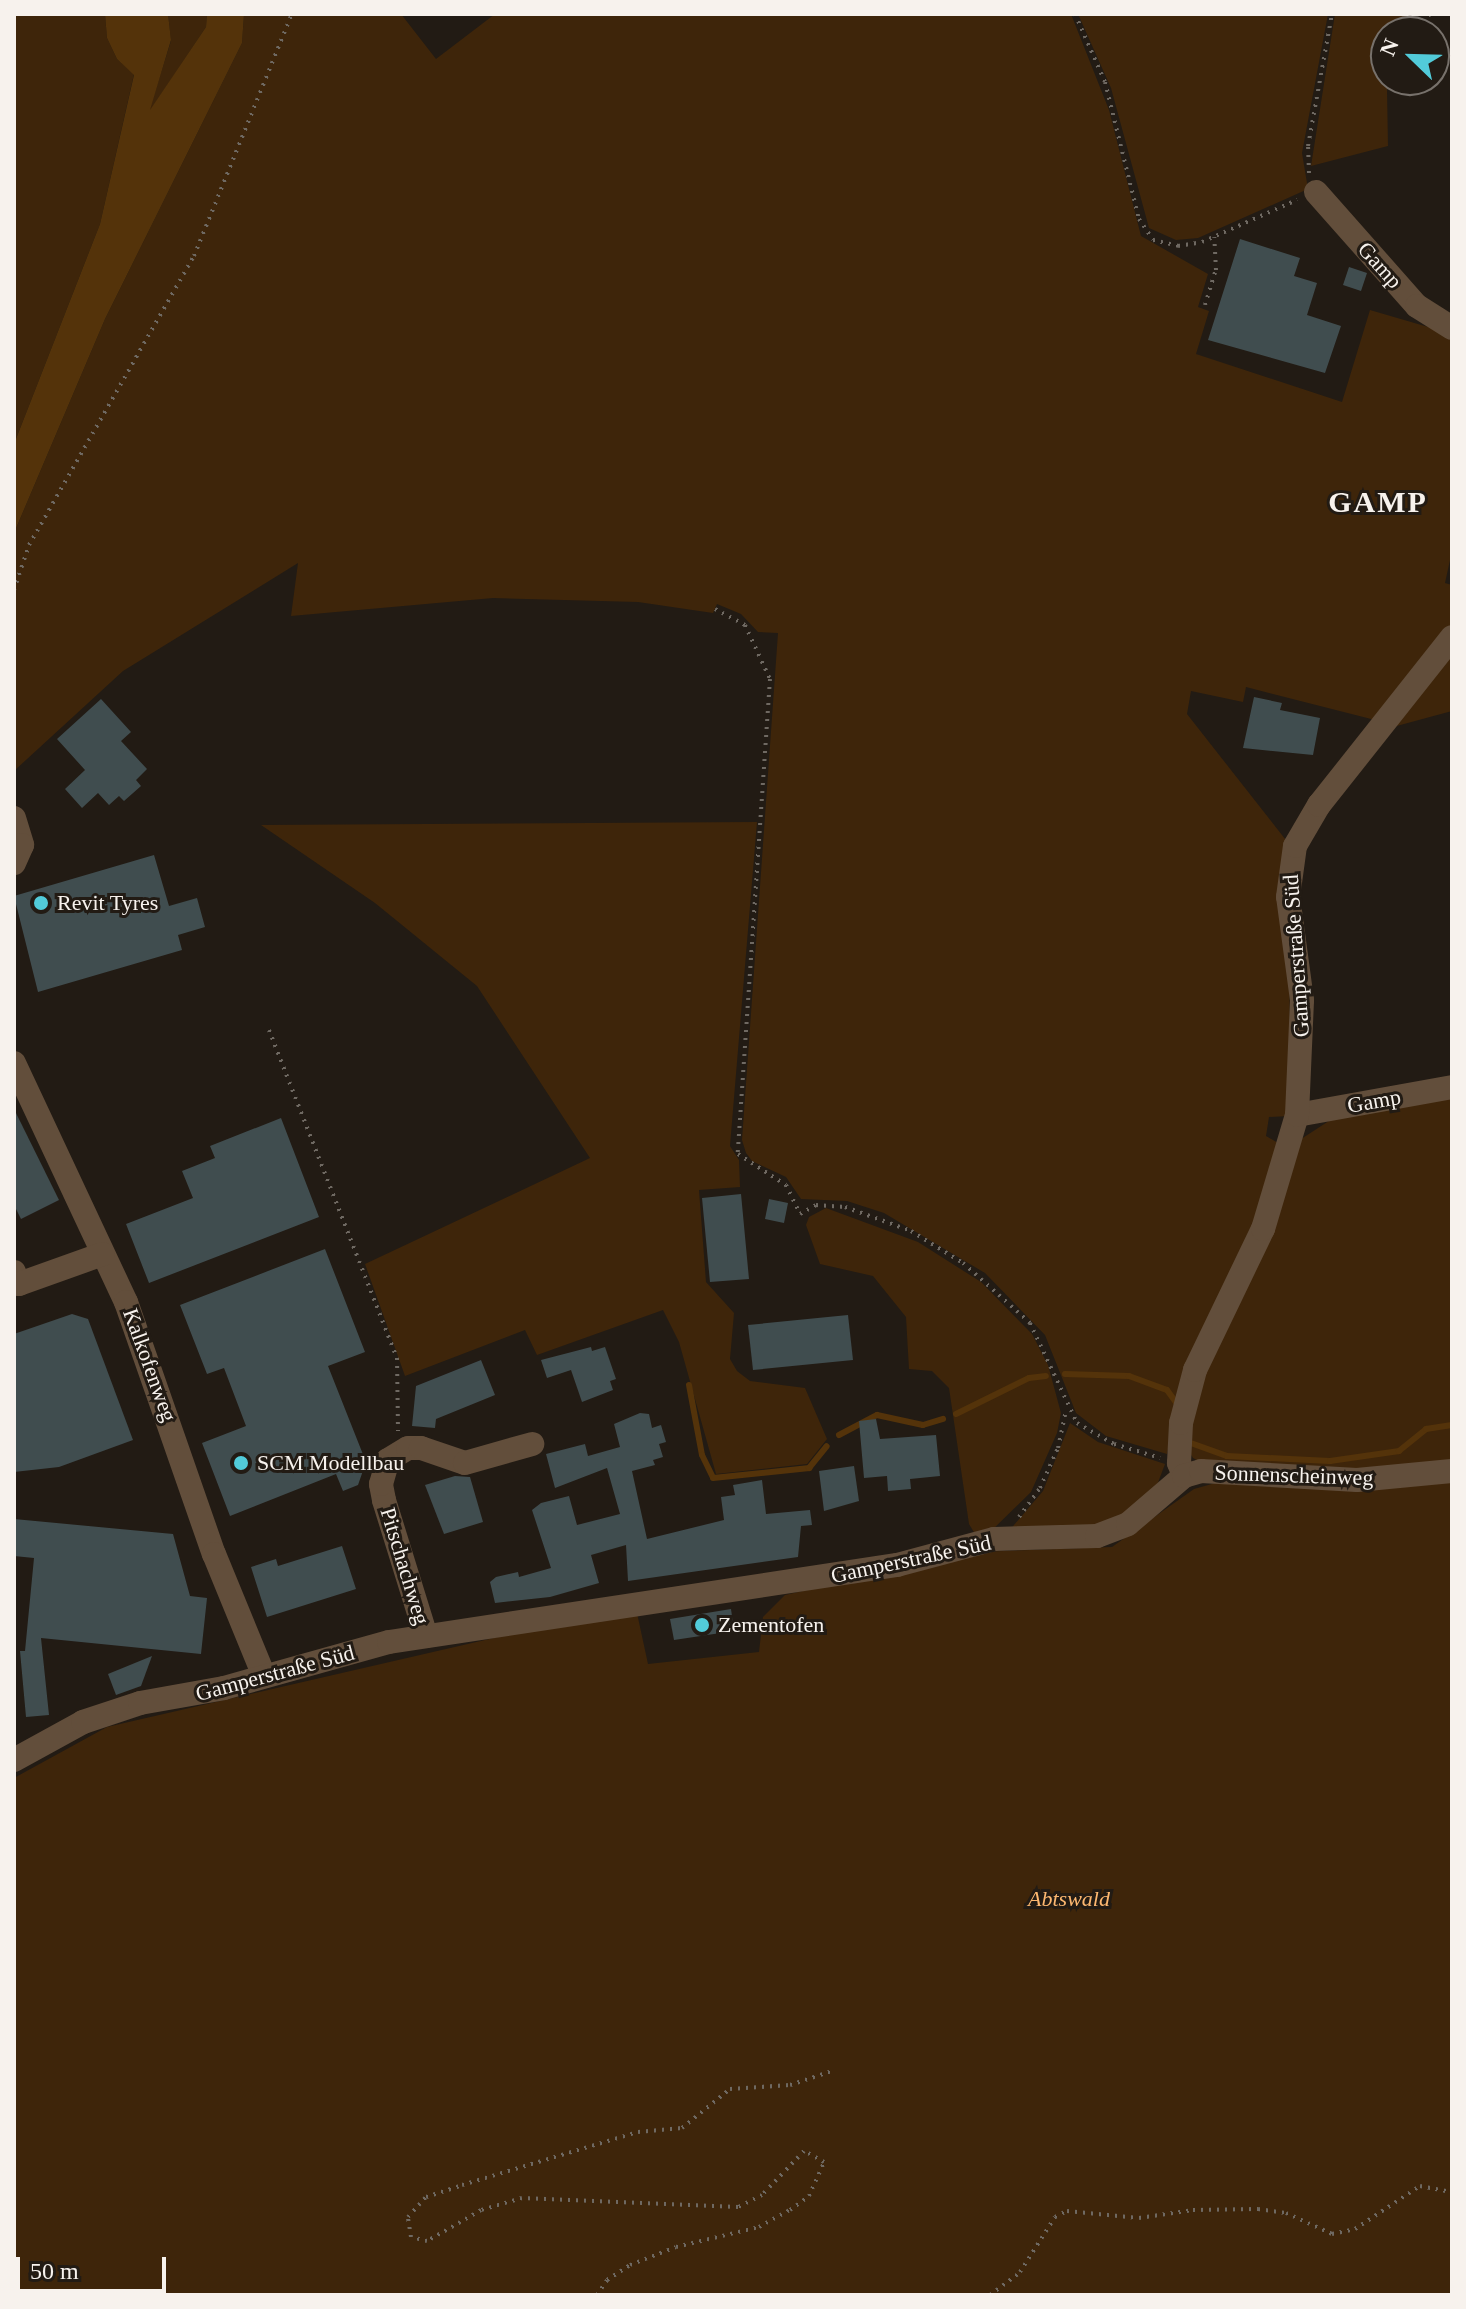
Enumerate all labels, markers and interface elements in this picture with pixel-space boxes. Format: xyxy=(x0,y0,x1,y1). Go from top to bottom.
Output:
north arrow xyxy=(1370,16,1450,96)
text: N xyxy=(1375,35,1404,59)
street label: Gamp xyxy=(1352,236,1408,294)
district label: GAMP xyxy=(1328,484,1428,520)
street label: Gamperstraße Süd xyxy=(1277,874,1315,1038)
place label: Revit Tyres xyxy=(57,890,159,916)
marker: Revit Tyres xyxy=(32,894,50,912)
street label: Gamp xyxy=(1345,1083,1403,1119)
street label: Kalkofenweg xyxy=(117,1305,183,1425)
place label: SCM Modellbau xyxy=(257,1450,404,1476)
marker: SCM Modellbau xyxy=(232,1454,250,1472)
street label: Sonnenscheinweg xyxy=(1214,1459,1374,1491)
street label: Pitschachweg xyxy=(375,1504,435,1628)
street label: Gamperstraße Süd xyxy=(828,1529,994,1589)
place label: Zementofen xyxy=(718,1612,824,1638)
marker: Zementofen xyxy=(693,1616,711,1634)
street label: Gamperstraße Süd xyxy=(193,1639,357,1707)
park label: Abtswald xyxy=(1028,1886,1110,1912)
scale bar xyxy=(20,2241,170,2291)
text: 50 m xyxy=(30,2258,79,2284)

